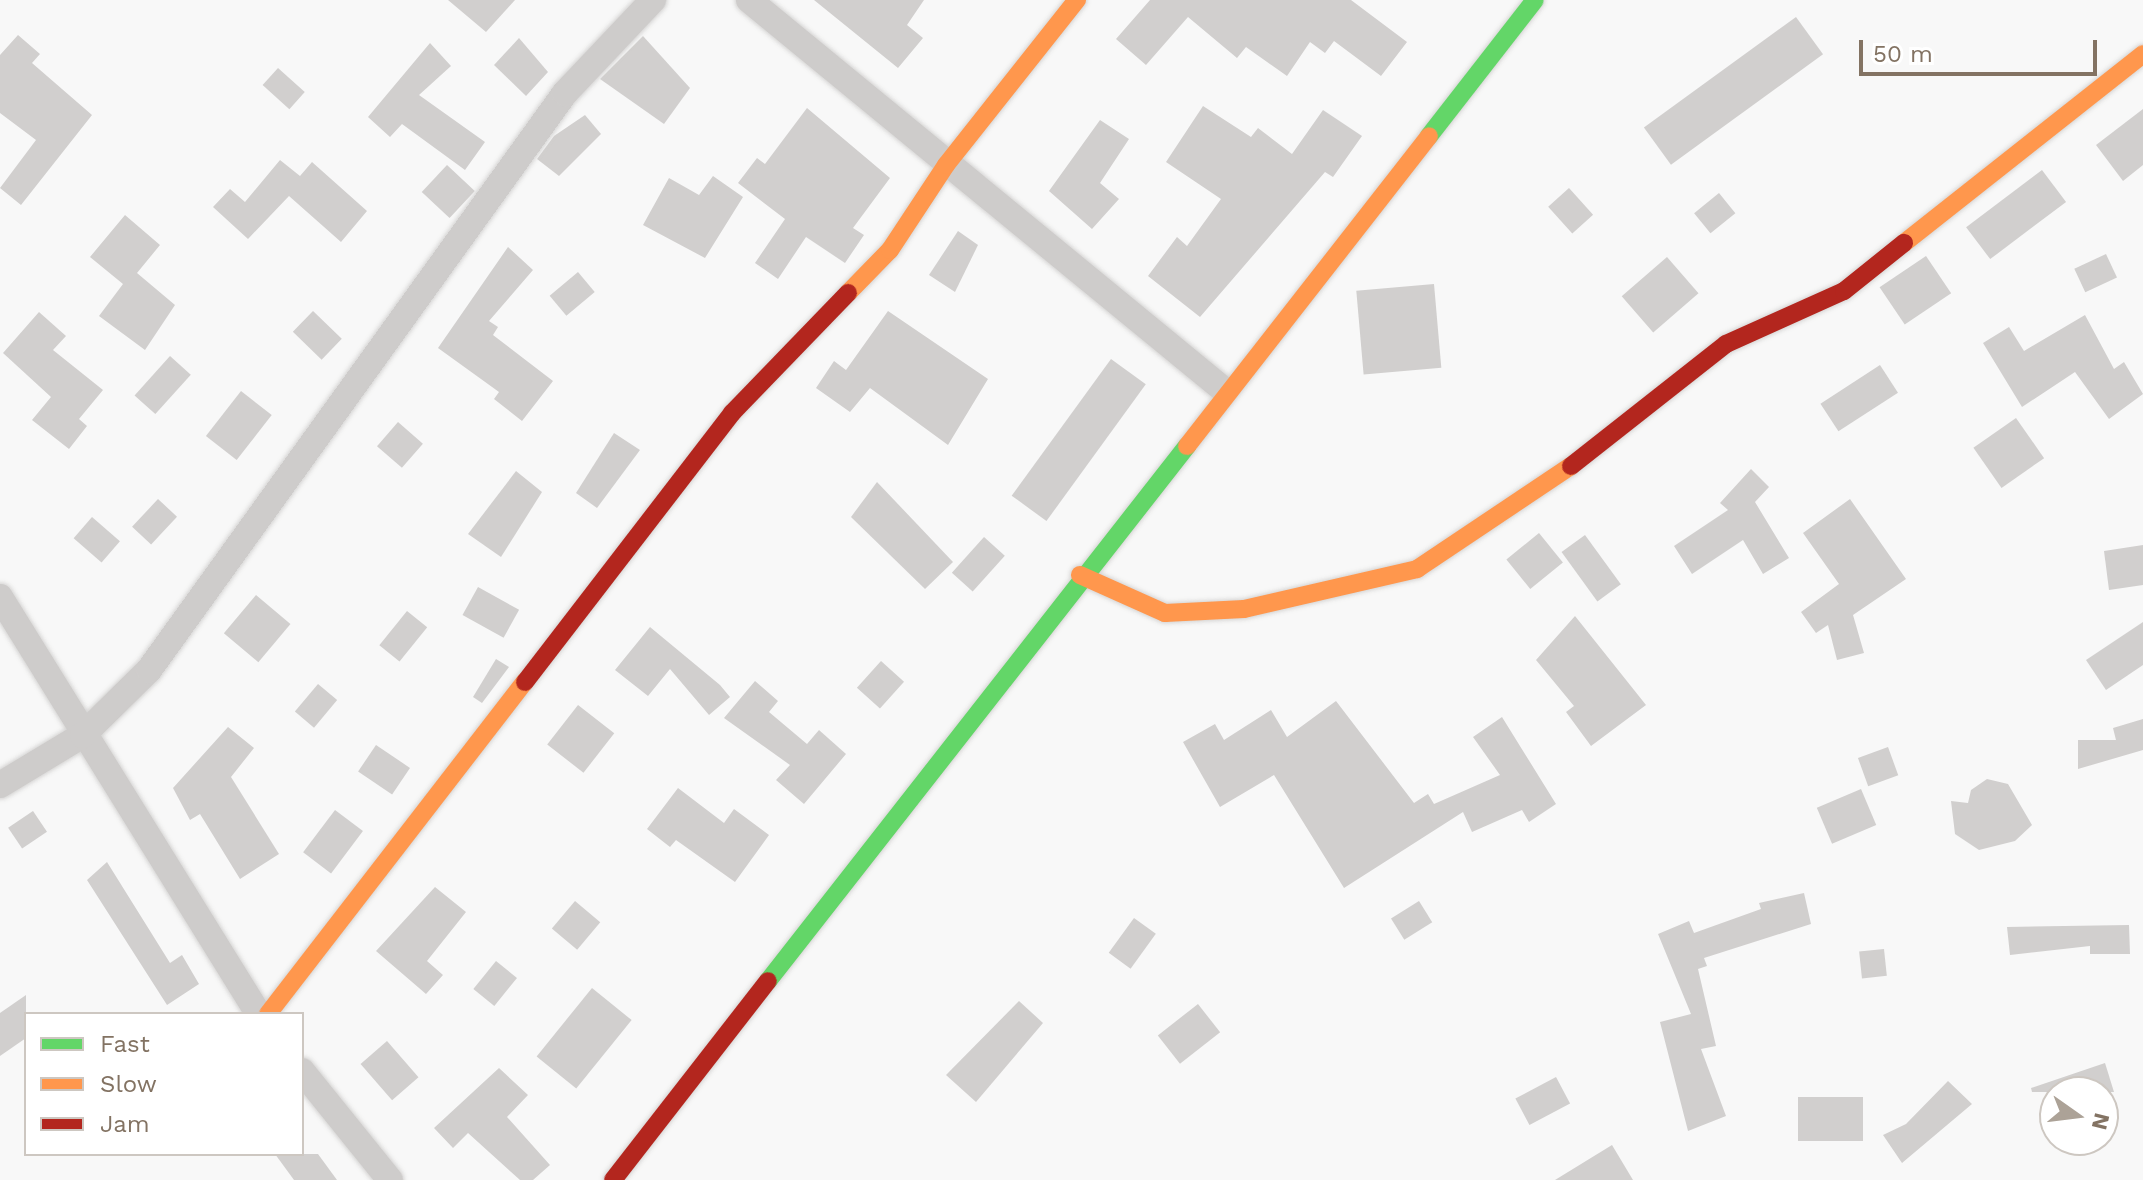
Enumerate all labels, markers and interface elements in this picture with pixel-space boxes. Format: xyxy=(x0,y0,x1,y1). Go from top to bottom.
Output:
scale bar xyxy=(1863,24,2101,74)
text: 50 m xyxy=(1873,40,1933,68)
legend xyxy=(24,1012,304,1156)
text: Fast xyxy=(100,1030,150,1058)
text: Slow xyxy=(100,1070,157,1098)
north arrow xyxy=(2039,1076,2119,1156)
text: Jam xyxy=(100,1110,150,1138)
text: N xyxy=(2087,1111,2115,1132)

